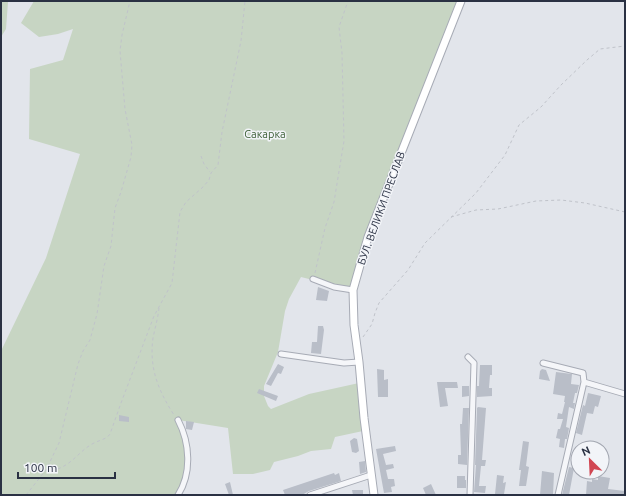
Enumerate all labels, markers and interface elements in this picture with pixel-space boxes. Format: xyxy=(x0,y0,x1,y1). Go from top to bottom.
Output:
park label: Сакарка xyxy=(244,128,286,140)
street label: БУЛ. ВЕЛИКИ ПРЕСЛАВ xyxy=(355,150,407,266)
north arrow xyxy=(570,440,610,480)
text: N xyxy=(580,444,592,458)
scale bar xyxy=(18,454,115,480)
text: 100 m xyxy=(24,461,57,474)

